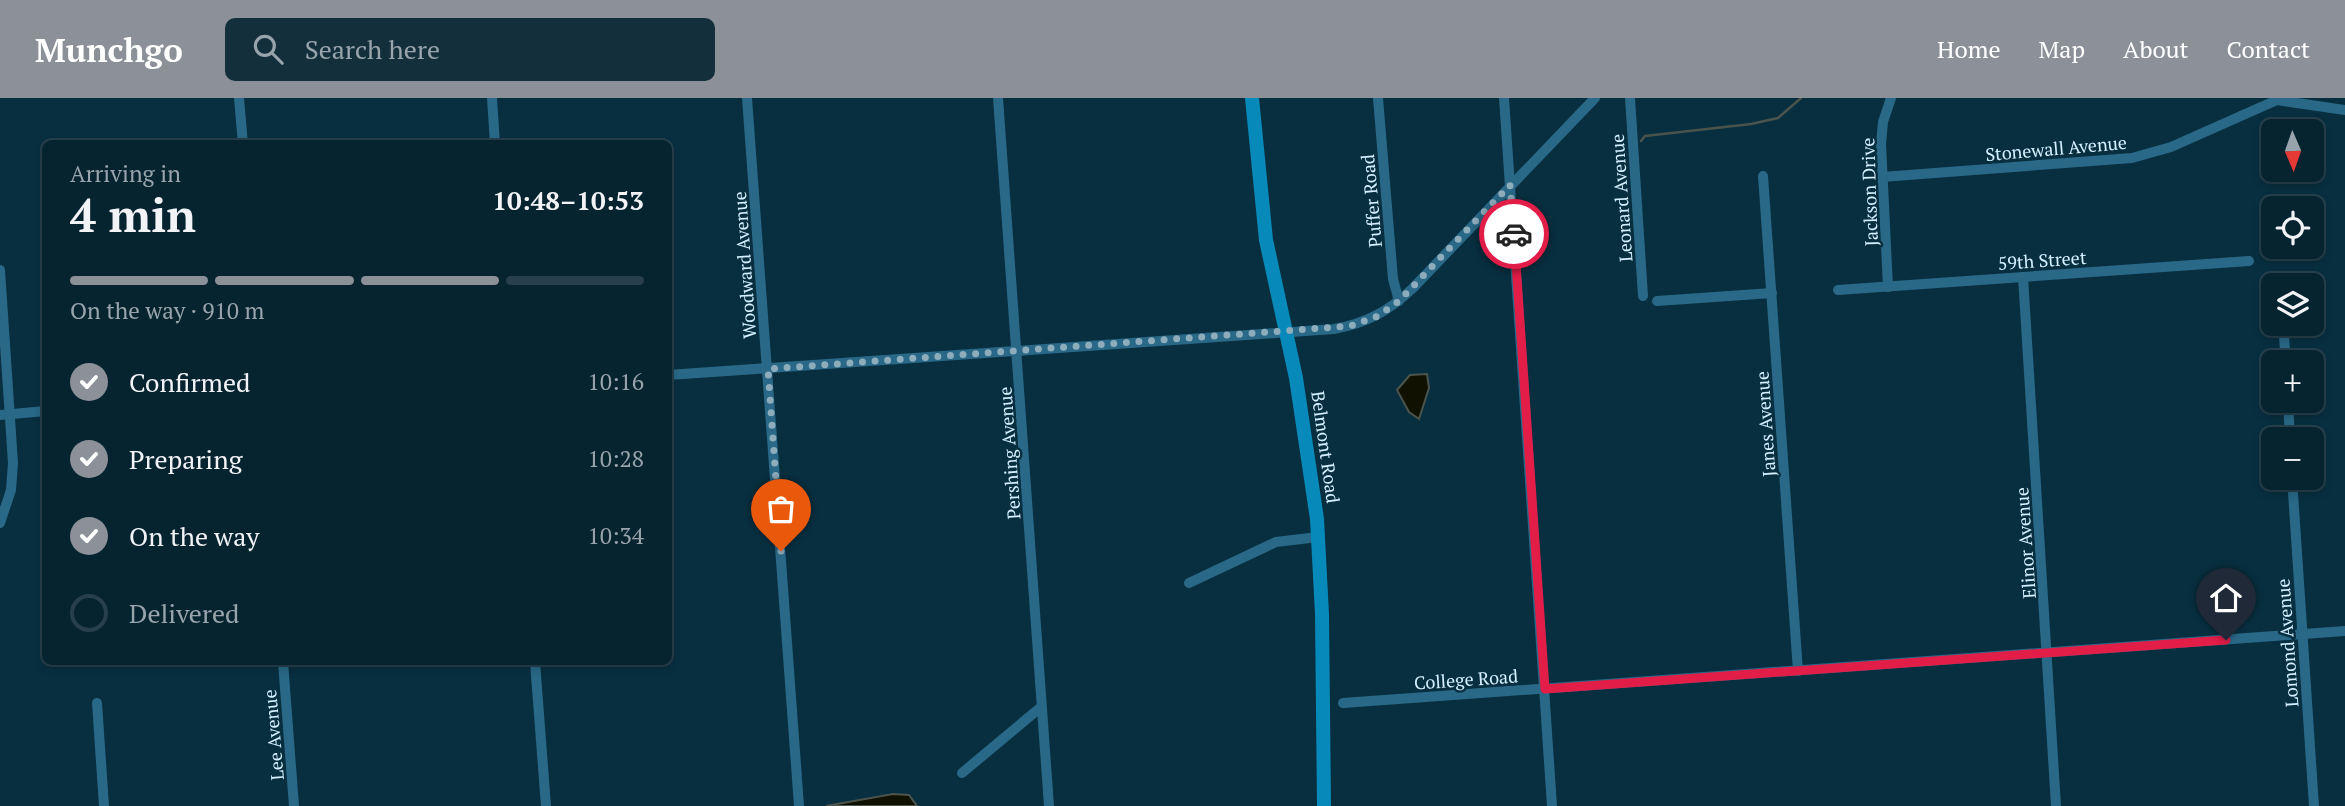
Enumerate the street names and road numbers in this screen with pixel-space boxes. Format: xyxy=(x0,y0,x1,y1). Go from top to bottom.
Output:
street label: Stonewall Avenue xyxy=(1984,130,2128,166)
street label: Leonard Avenue xyxy=(1605,133,1637,263)
street label: Jackson Drive xyxy=(1855,137,1883,247)
street label: Puffer Road xyxy=(1355,153,1387,249)
street label: Woodward Avenue xyxy=(727,191,761,339)
street label: 59th Street xyxy=(1997,245,2087,275)
street label: Janes Avenue xyxy=(1749,370,1781,478)
street label: Pershing Avenue xyxy=(992,386,1026,520)
street label: Belmont Road xyxy=(1306,389,1346,505)
street label: Elinor Avenue xyxy=(2009,486,2041,600)
street label: Lomond Avenue xyxy=(2271,578,2303,708)
street label: College Road xyxy=(1413,663,1519,695)
street label: Lee Avenue xyxy=(257,689,289,781)

